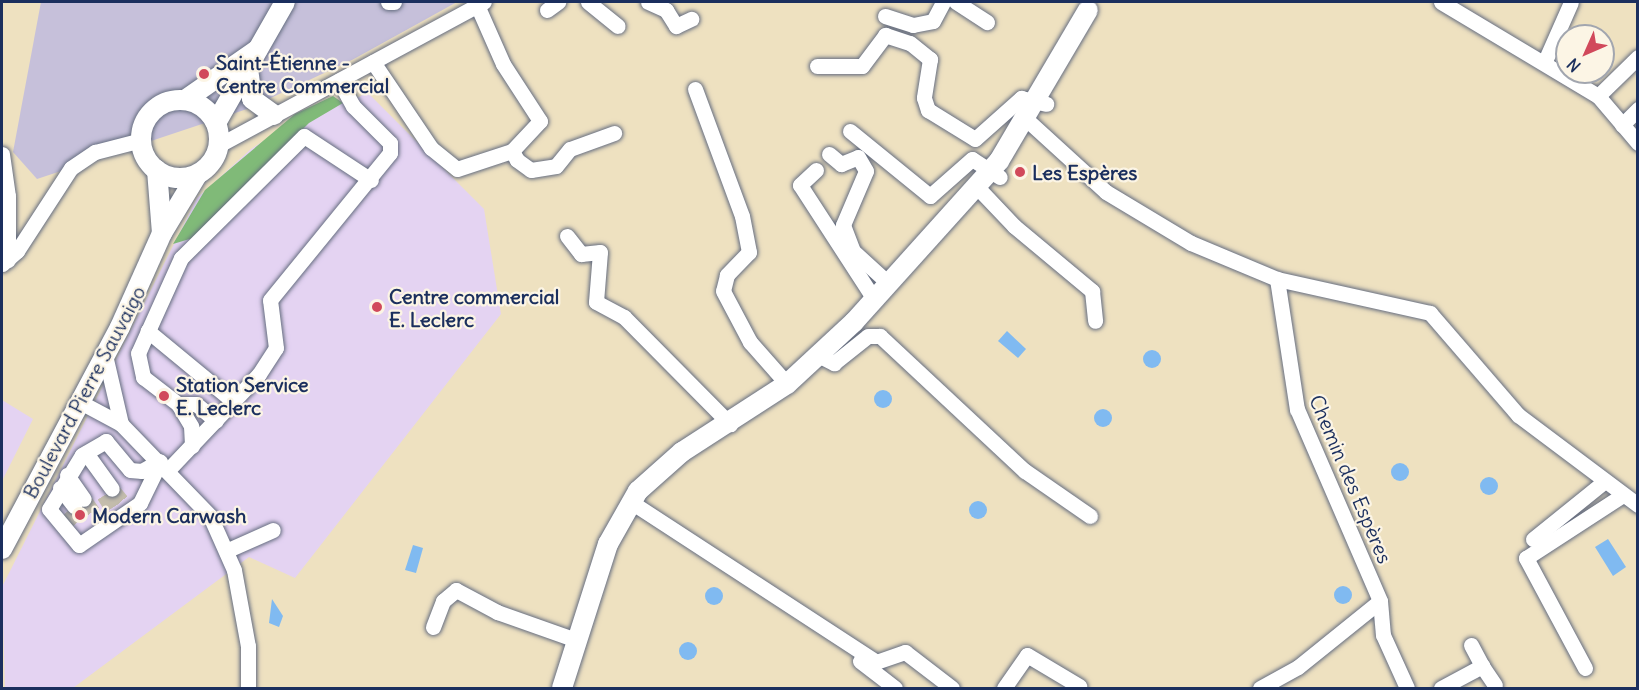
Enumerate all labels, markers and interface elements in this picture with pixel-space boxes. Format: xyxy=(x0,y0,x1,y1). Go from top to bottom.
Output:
north arrow xyxy=(1555,24,1615,84)
place label: Saint-Étienne - Centre Commercial xyxy=(216,51,389,98)
text: N xyxy=(1563,54,1585,76)
marker: Saint-Étienne - Centre Commercial xyxy=(197,67,211,81)
place label: Les Espères xyxy=(1032,160,1137,184)
marker: Les Espères xyxy=(1013,165,1027,179)
street label: Boulevard Pierre Sauvaigo xyxy=(18,282,150,502)
place label: Centre commercial E. Leclerc xyxy=(389,284,559,331)
marker: Centre commercial E. Leclerc xyxy=(370,300,384,314)
place label: Station Service E. Leclerc xyxy=(176,372,309,419)
marker: Station Service E. Leclerc xyxy=(157,389,171,403)
street label: Chemin des Espères xyxy=(1305,391,1397,567)
place label: Modern Carwash xyxy=(92,503,247,527)
marker: Modern Carwash xyxy=(73,508,87,522)

